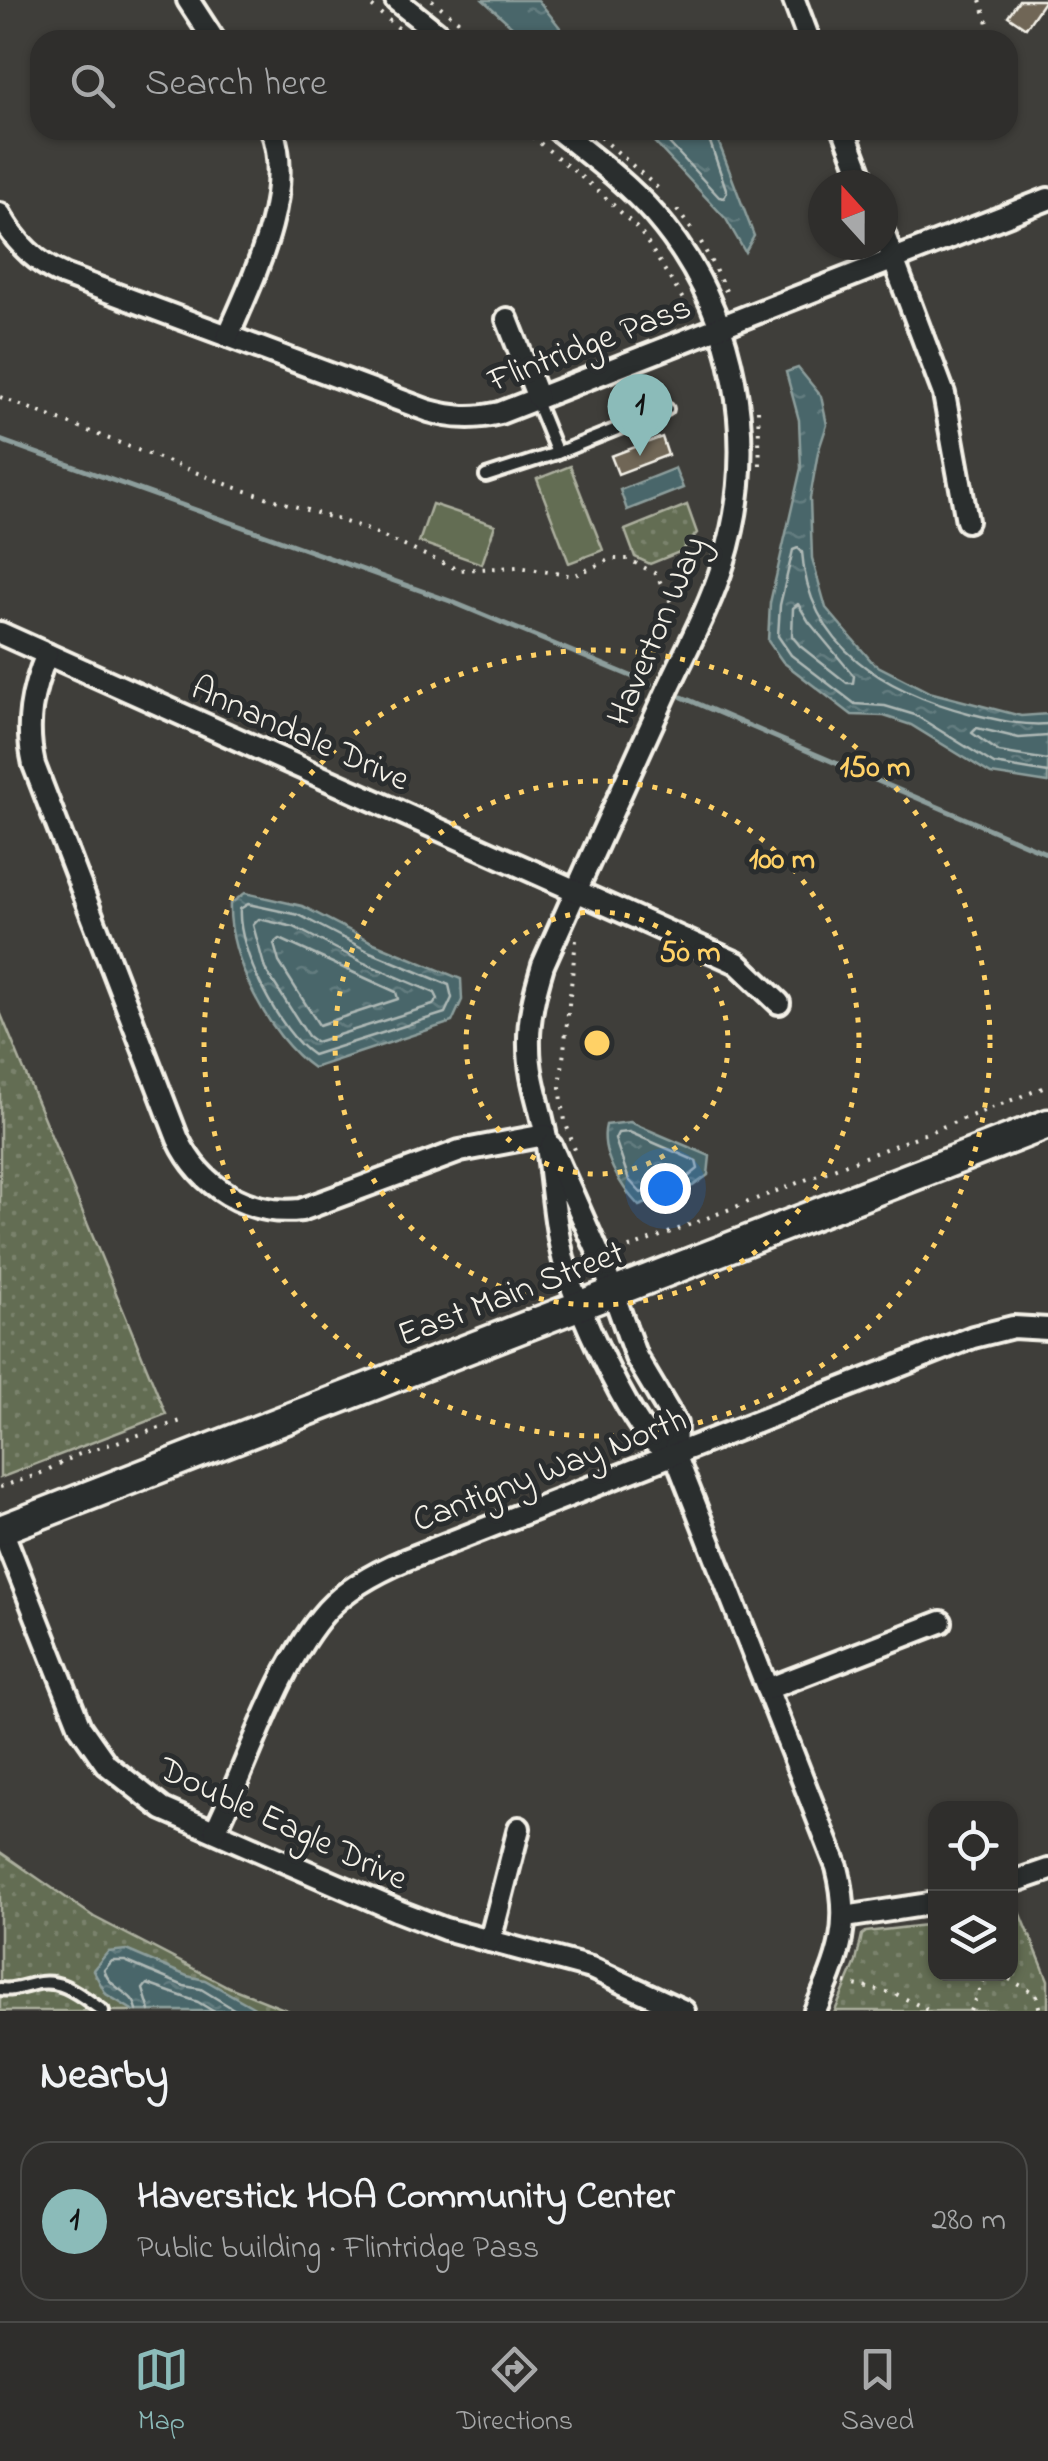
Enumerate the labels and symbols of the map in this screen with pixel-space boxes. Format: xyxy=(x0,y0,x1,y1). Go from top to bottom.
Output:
north arrow xyxy=(808,170,898,260)
street label: Flintridge Pass xyxy=(480,283,699,408)
pin: 1 xyxy=(608,374,672,456)
street label: Haverton Way xyxy=(595,529,721,734)
street label: Annandale Drive xyxy=(182,664,417,806)
text: 150 m xyxy=(840,747,910,791)
text: 100 m xyxy=(749,839,815,883)
text: 50 m xyxy=(660,932,720,976)
centre of rings xyxy=(579,1025,615,1061)
your location xyxy=(640,1163,691,1214)
street label: East Main Street xyxy=(391,1229,632,1362)
street label: Cantigny Way North xyxy=(406,1396,695,1547)
street label: Double Eagle Drive xyxy=(149,1745,416,1905)

